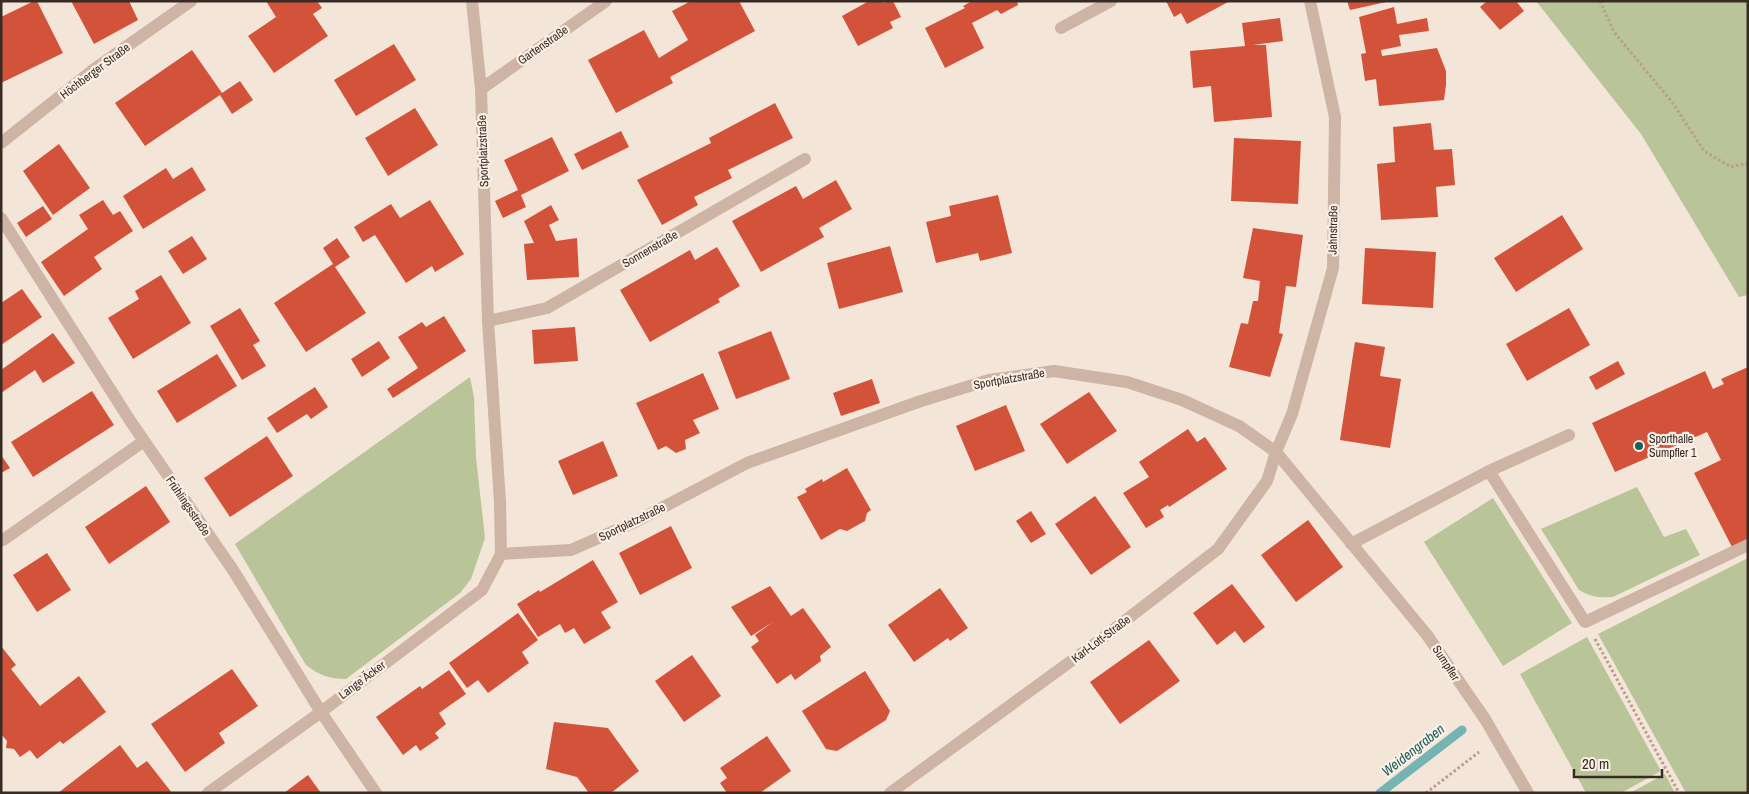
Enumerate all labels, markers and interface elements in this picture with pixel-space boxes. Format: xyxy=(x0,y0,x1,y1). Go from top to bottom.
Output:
street label: Gartenstraße xyxy=(515,22,571,68)
street label: Höchberger Straße xyxy=(57,39,133,103)
street label: Sportplatzstraße xyxy=(474,115,492,187)
street label: Jahnstraße xyxy=(1325,205,1341,255)
street label: Sonnenstraße xyxy=(619,227,681,271)
street label: Sportplatzstraße xyxy=(972,365,1046,393)
place label: Sporthalle Sumpfler 1 xyxy=(1649,431,1697,461)
marker: Sporthalle Sumpfler 1 xyxy=(1633,440,1645,452)
street label: Frühlingsstraße xyxy=(162,473,214,539)
street label: Sportplatzstraße xyxy=(596,499,668,545)
street label: Karl-Lott-Straße xyxy=(1068,612,1134,666)
street label: Sumpfler xyxy=(1429,642,1464,684)
street label: Lange Äcker xyxy=(335,657,389,703)
water label: Weidengraben xyxy=(1378,720,1448,780)
scale bar xyxy=(1574,746,1662,778)
text: 20 m xyxy=(1582,753,1609,774)

